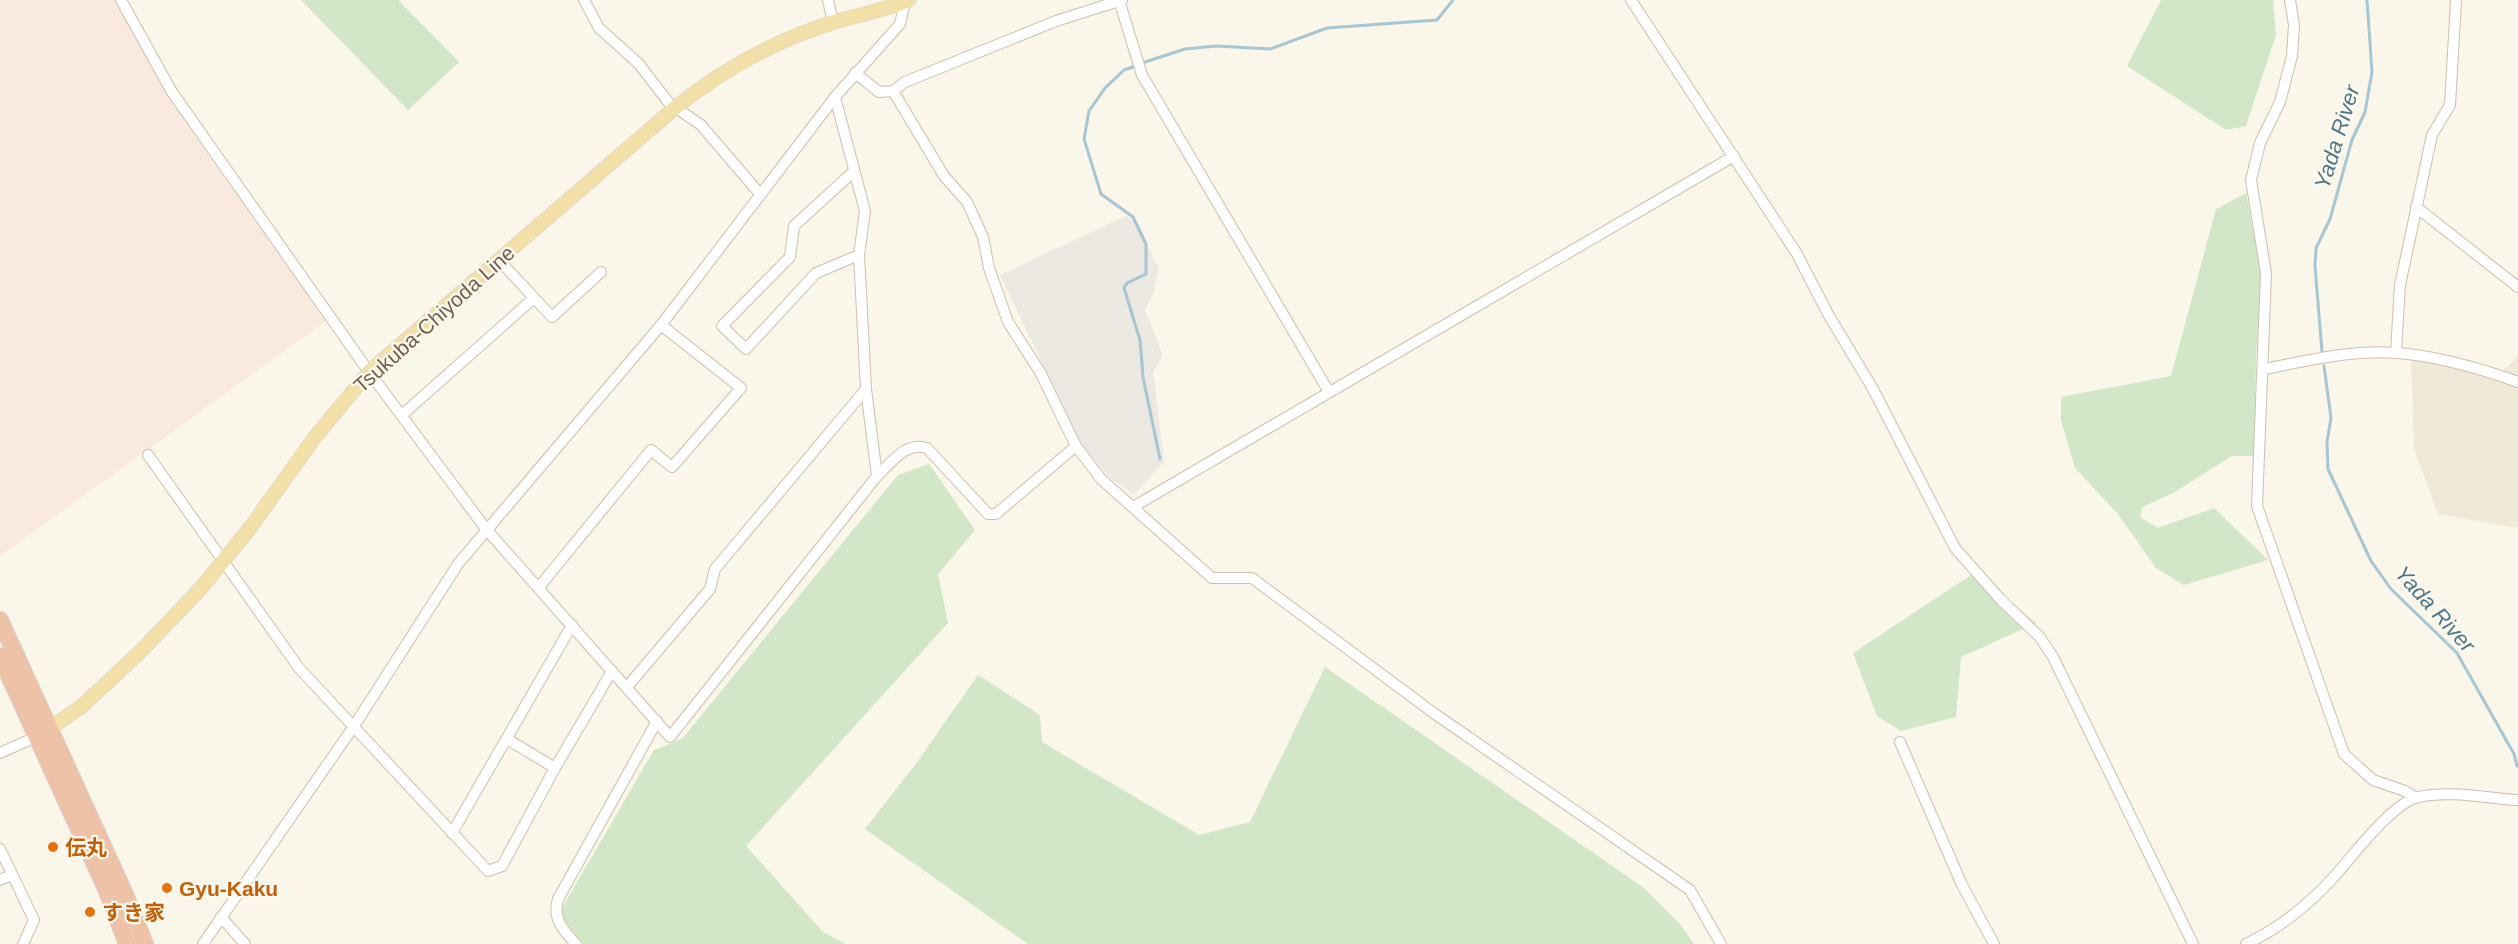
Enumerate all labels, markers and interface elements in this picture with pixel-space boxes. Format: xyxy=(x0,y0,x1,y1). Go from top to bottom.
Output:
water label: Yada River xyxy=(2309,80,2365,192)
street label: Tsukuba-Chiyoda Line xyxy=(349,241,519,397)
water label: Yada River xyxy=(2390,561,2481,658)
place label: 伝丸 xyxy=(65,836,107,859)
marker: 伝丸 xyxy=(46,840,60,854)
place label: Gyu-Kaku xyxy=(179,877,278,900)
marker: Gyu-Kaku xyxy=(160,881,174,895)
place label: すき家 xyxy=(102,901,165,924)
marker: すき家 xyxy=(83,905,97,919)

